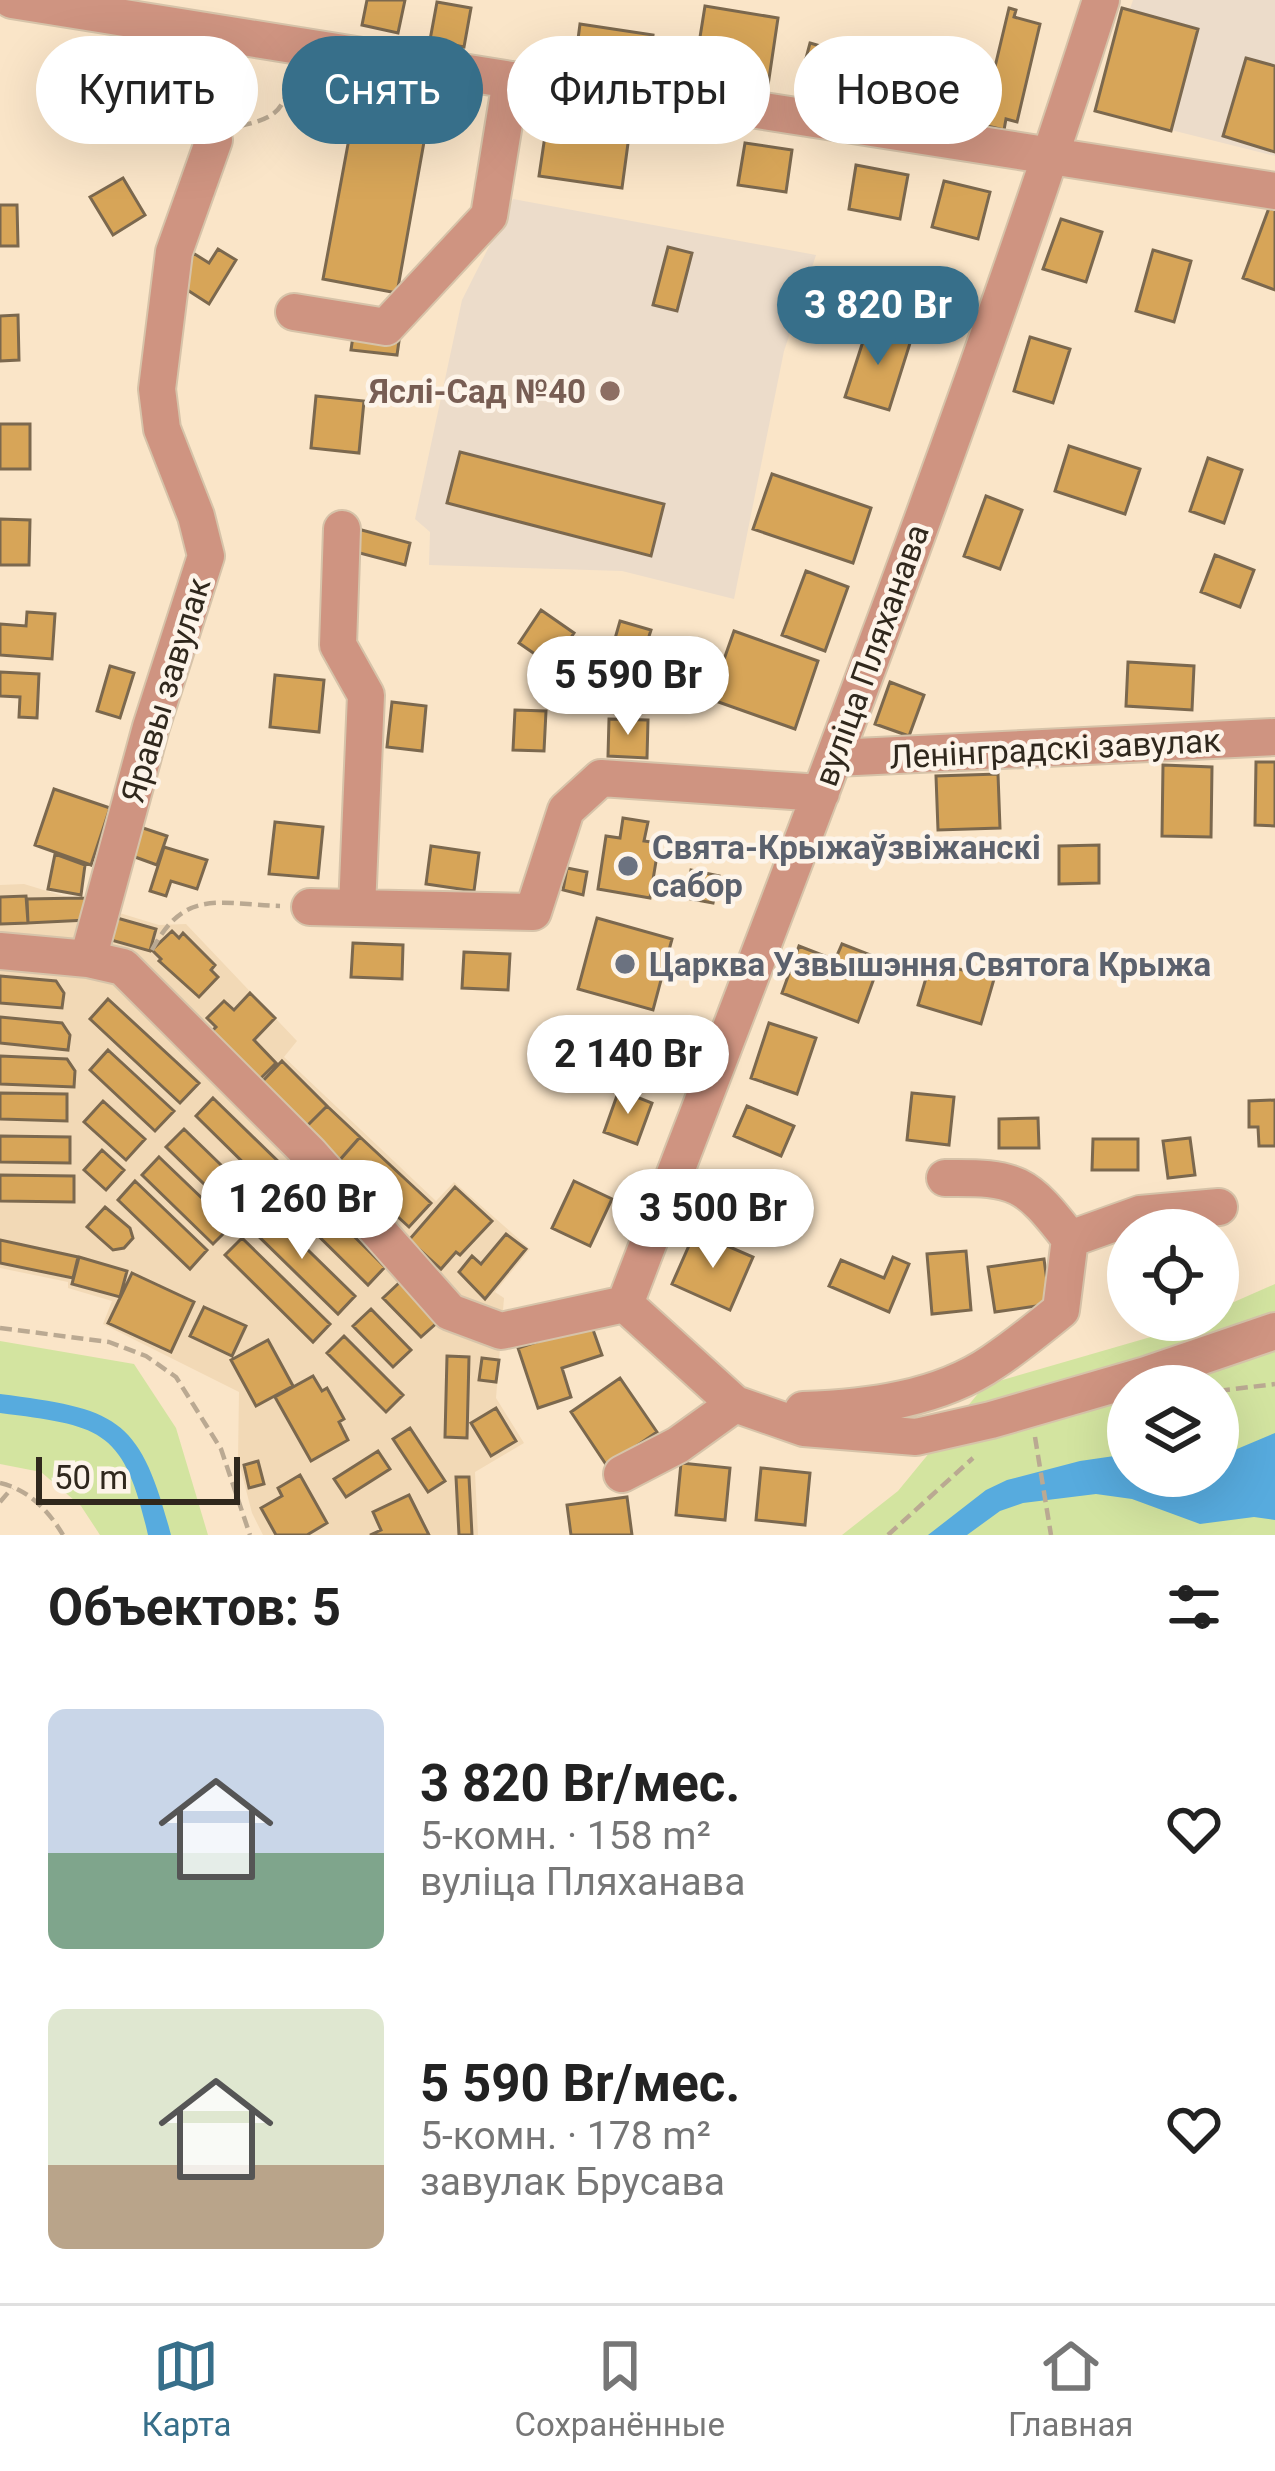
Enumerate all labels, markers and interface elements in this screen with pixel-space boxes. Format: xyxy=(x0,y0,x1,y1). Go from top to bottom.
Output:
chip: Купить xyxy=(36,36,258,144)
chip: Снять xyxy=(282,36,483,144)
chip: Фильтры xyxy=(507,36,770,144)
chip: Новое xyxy=(794,36,1002,144)
pin: 3 820 Br xyxy=(754,266,1002,368)
text: 3 820 Br xyxy=(804,282,952,328)
place label: Яслі-Сад №40 xyxy=(368,372,586,411)
marker: Яслі-Сад №40 xyxy=(597,378,623,404)
street label: вуліца Пляханава xyxy=(806,519,937,791)
street label: Яравы завулак xyxy=(113,573,218,807)
pin: 5 590 Br xyxy=(504,636,752,738)
text: 5 590 Br xyxy=(554,652,702,698)
street label: Ленінградскі завулак xyxy=(888,720,1222,777)
place label: Свята-Крыжаўзвіжанскі сабор xyxy=(652,828,1041,905)
marker: Свята-Крыжаўзвіжанскі сабор xyxy=(615,853,641,879)
place label: Царква Узвышэння Святога Крыжа xyxy=(649,945,1211,984)
marker: Царква Узвышэння Святога Крыжа xyxy=(612,951,638,977)
pin: 2 140 Br xyxy=(504,1015,752,1117)
text: 2 140 Br xyxy=(554,1031,702,1077)
pin: 1 260 Br xyxy=(178,1160,426,1262)
pin: 3 500 Br xyxy=(589,1169,837,1271)
text: 1 260 Br xyxy=(228,1176,376,1222)
text: 3 500 Br xyxy=(639,1185,787,1231)
map controls xyxy=(1107,1209,1239,1497)
button: locate xyxy=(1107,1209,1239,1341)
button: layers xyxy=(1107,1365,1239,1497)
scale bar xyxy=(36,1451,240,1504)
text: 50 m xyxy=(54,1458,128,1497)
icon: filters xyxy=(1161,1574,1227,1640)
text: Объектов: 5 xyxy=(48,1578,341,1637)
text: 3 820 Br/мес. xyxy=(420,1754,740,1813)
icon: home xyxy=(144,1757,288,1901)
icon: heart xyxy=(1161,1796,1227,1862)
text: 5-комн. · 158 m² xyxy=(420,1813,711,1859)
text: вуліца Пляханава xyxy=(420,1859,745,1905)
text: 5 590 Br/мес. xyxy=(420,2054,740,2113)
icon: home xyxy=(144,2057,288,2201)
icon: heart xyxy=(1161,2096,1227,2162)
text: 5-комн. · 178 m² xyxy=(420,2113,711,2159)
text: завулак Брусава xyxy=(420,2159,725,2205)
tab: Карта xyxy=(142,2333,231,2444)
tab: Сохранённые xyxy=(514,2333,725,2444)
tab: Главная xyxy=(1008,2333,1133,2444)

